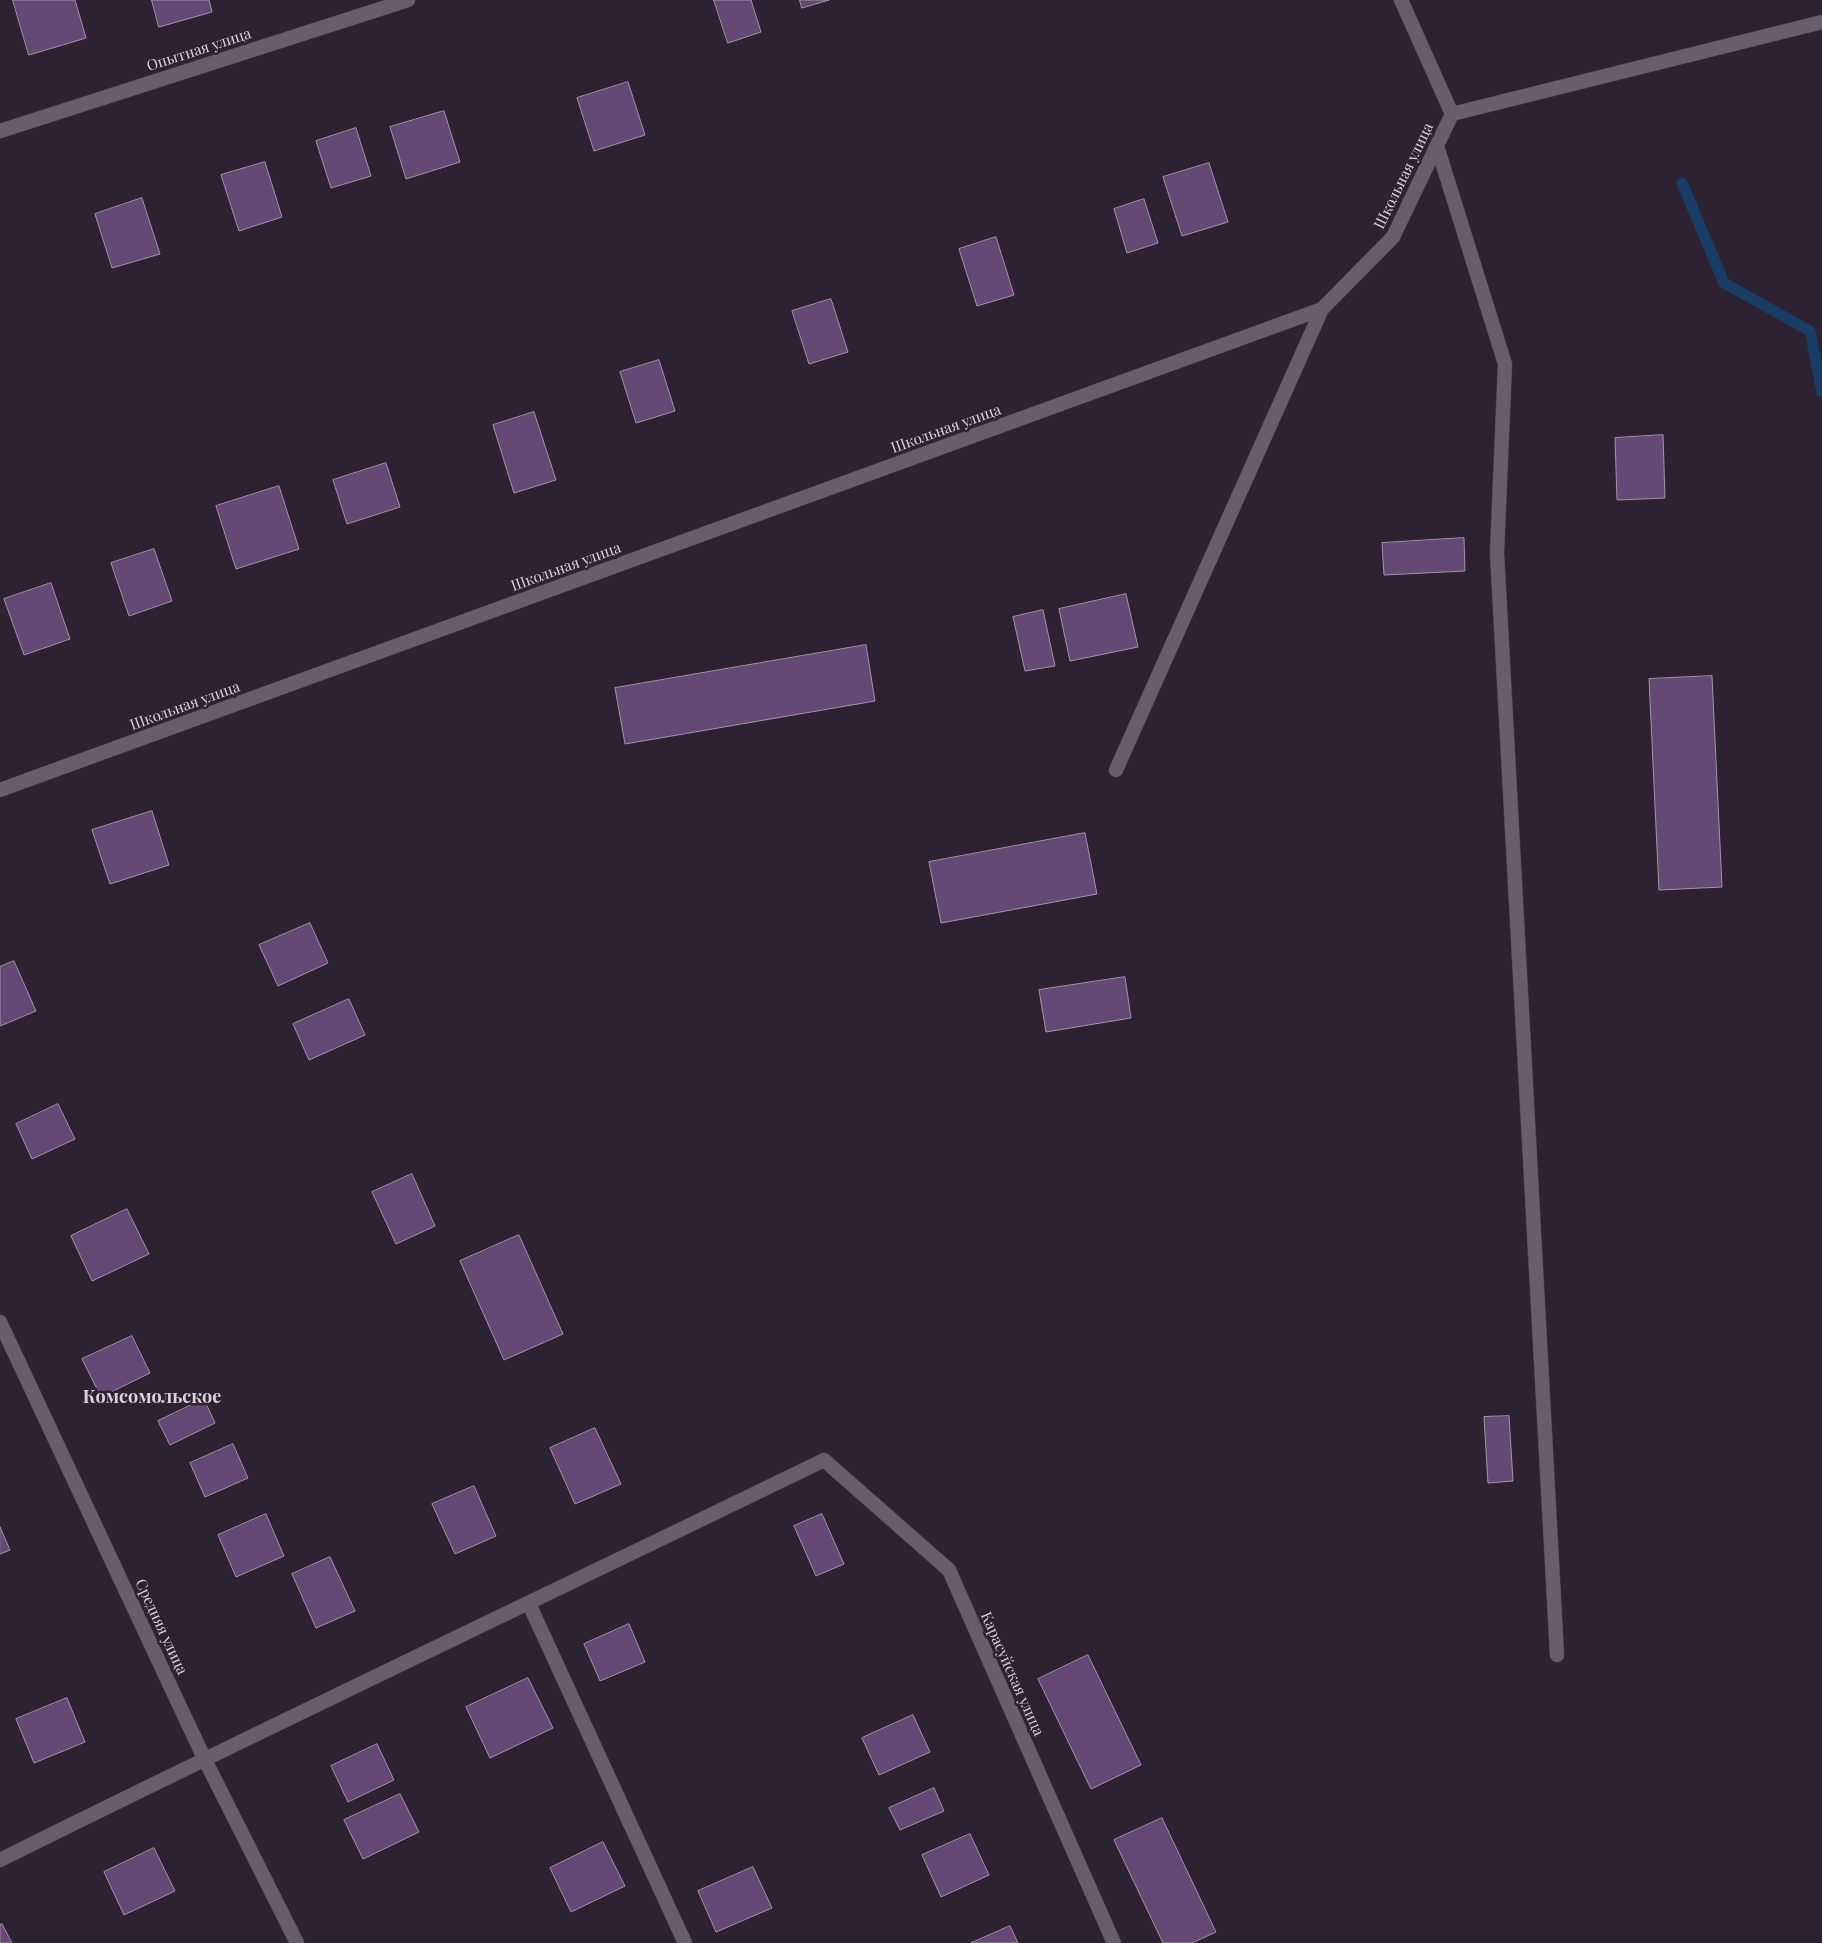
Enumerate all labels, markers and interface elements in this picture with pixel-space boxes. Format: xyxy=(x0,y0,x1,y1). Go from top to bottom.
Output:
street label: Опытная улица xyxy=(144,25,254,75)
street label: Школьная улица xyxy=(1371,120,1437,232)
street label: Школьная улица xyxy=(888,401,1004,457)
street label: Школьная улица xyxy=(508,539,624,595)
street label: Школьная улица xyxy=(127,678,243,734)
district label: Комсомольское xyxy=(83,1386,221,1408)
street label: Средняя улица xyxy=(131,1576,191,1678)
street label: Карасуйская улица xyxy=(977,1609,1047,1739)

